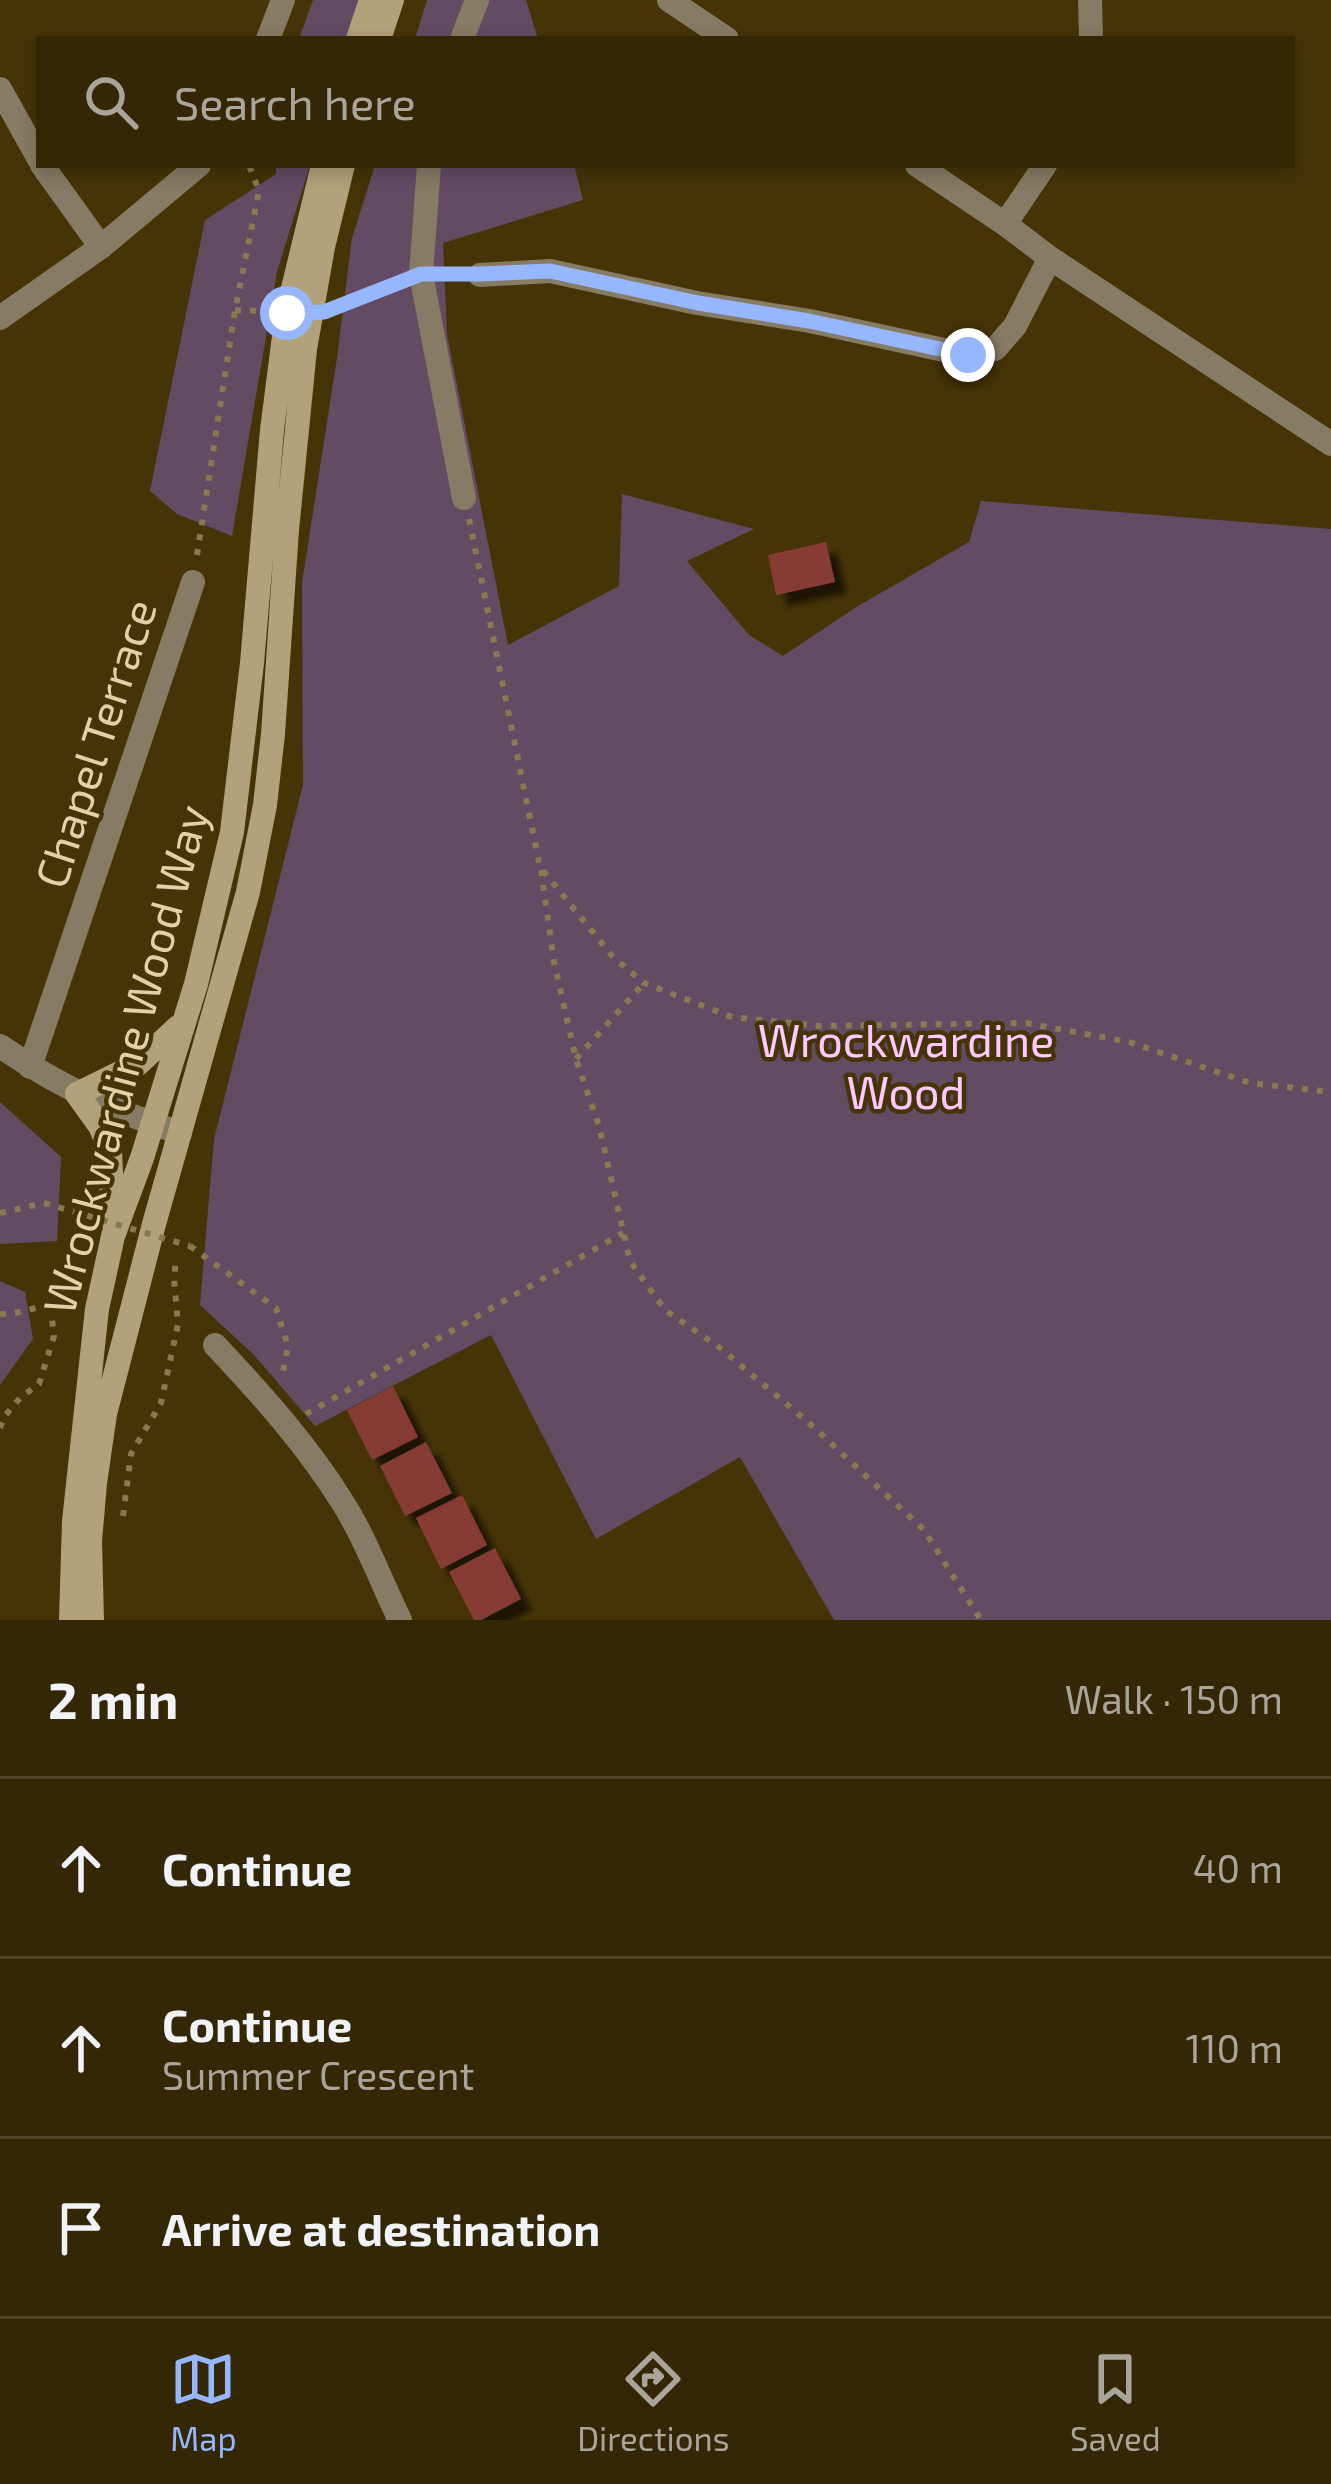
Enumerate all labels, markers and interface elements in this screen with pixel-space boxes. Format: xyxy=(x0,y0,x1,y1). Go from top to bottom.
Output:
search box xyxy=(36,36,1295,168)
icon: search xyxy=(78,69,144,135)
text: Search here xyxy=(174,75,416,129)
route start xyxy=(260,286,314,340)
route end xyxy=(941,328,995,382)
street label: Chapel Terrace xyxy=(22,592,166,894)
street label: Wrockwardine Wood Way xyxy=(30,799,218,1319)
park label: Wrockwardine Wood xyxy=(758,1012,1054,1118)
text: 2 min xyxy=(48,1668,178,1729)
text: Walk · 150 m xyxy=(1065,1675,1283,1722)
icon: ahead xyxy=(48,1835,114,1901)
text: Continue xyxy=(162,1841,352,1895)
text: 40 m xyxy=(1193,1844,1283,1891)
text: Continue xyxy=(162,1997,352,2051)
icon: ahead xyxy=(48,2015,114,2081)
text: 110 m xyxy=(1186,2024,1283,2071)
text: Summer Crescent xyxy=(162,2051,474,2098)
icon: arrive xyxy=(48,2195,114,2261)
text: Arrive at destination xyxy=(162,2201,600,2255)
tab: Map xyxy=(170,2346,237,2458)
tab: Directions xyxy=(577,2346,729,2458)
tab: Saved xyxy=(1070,2346,1161,2458)

